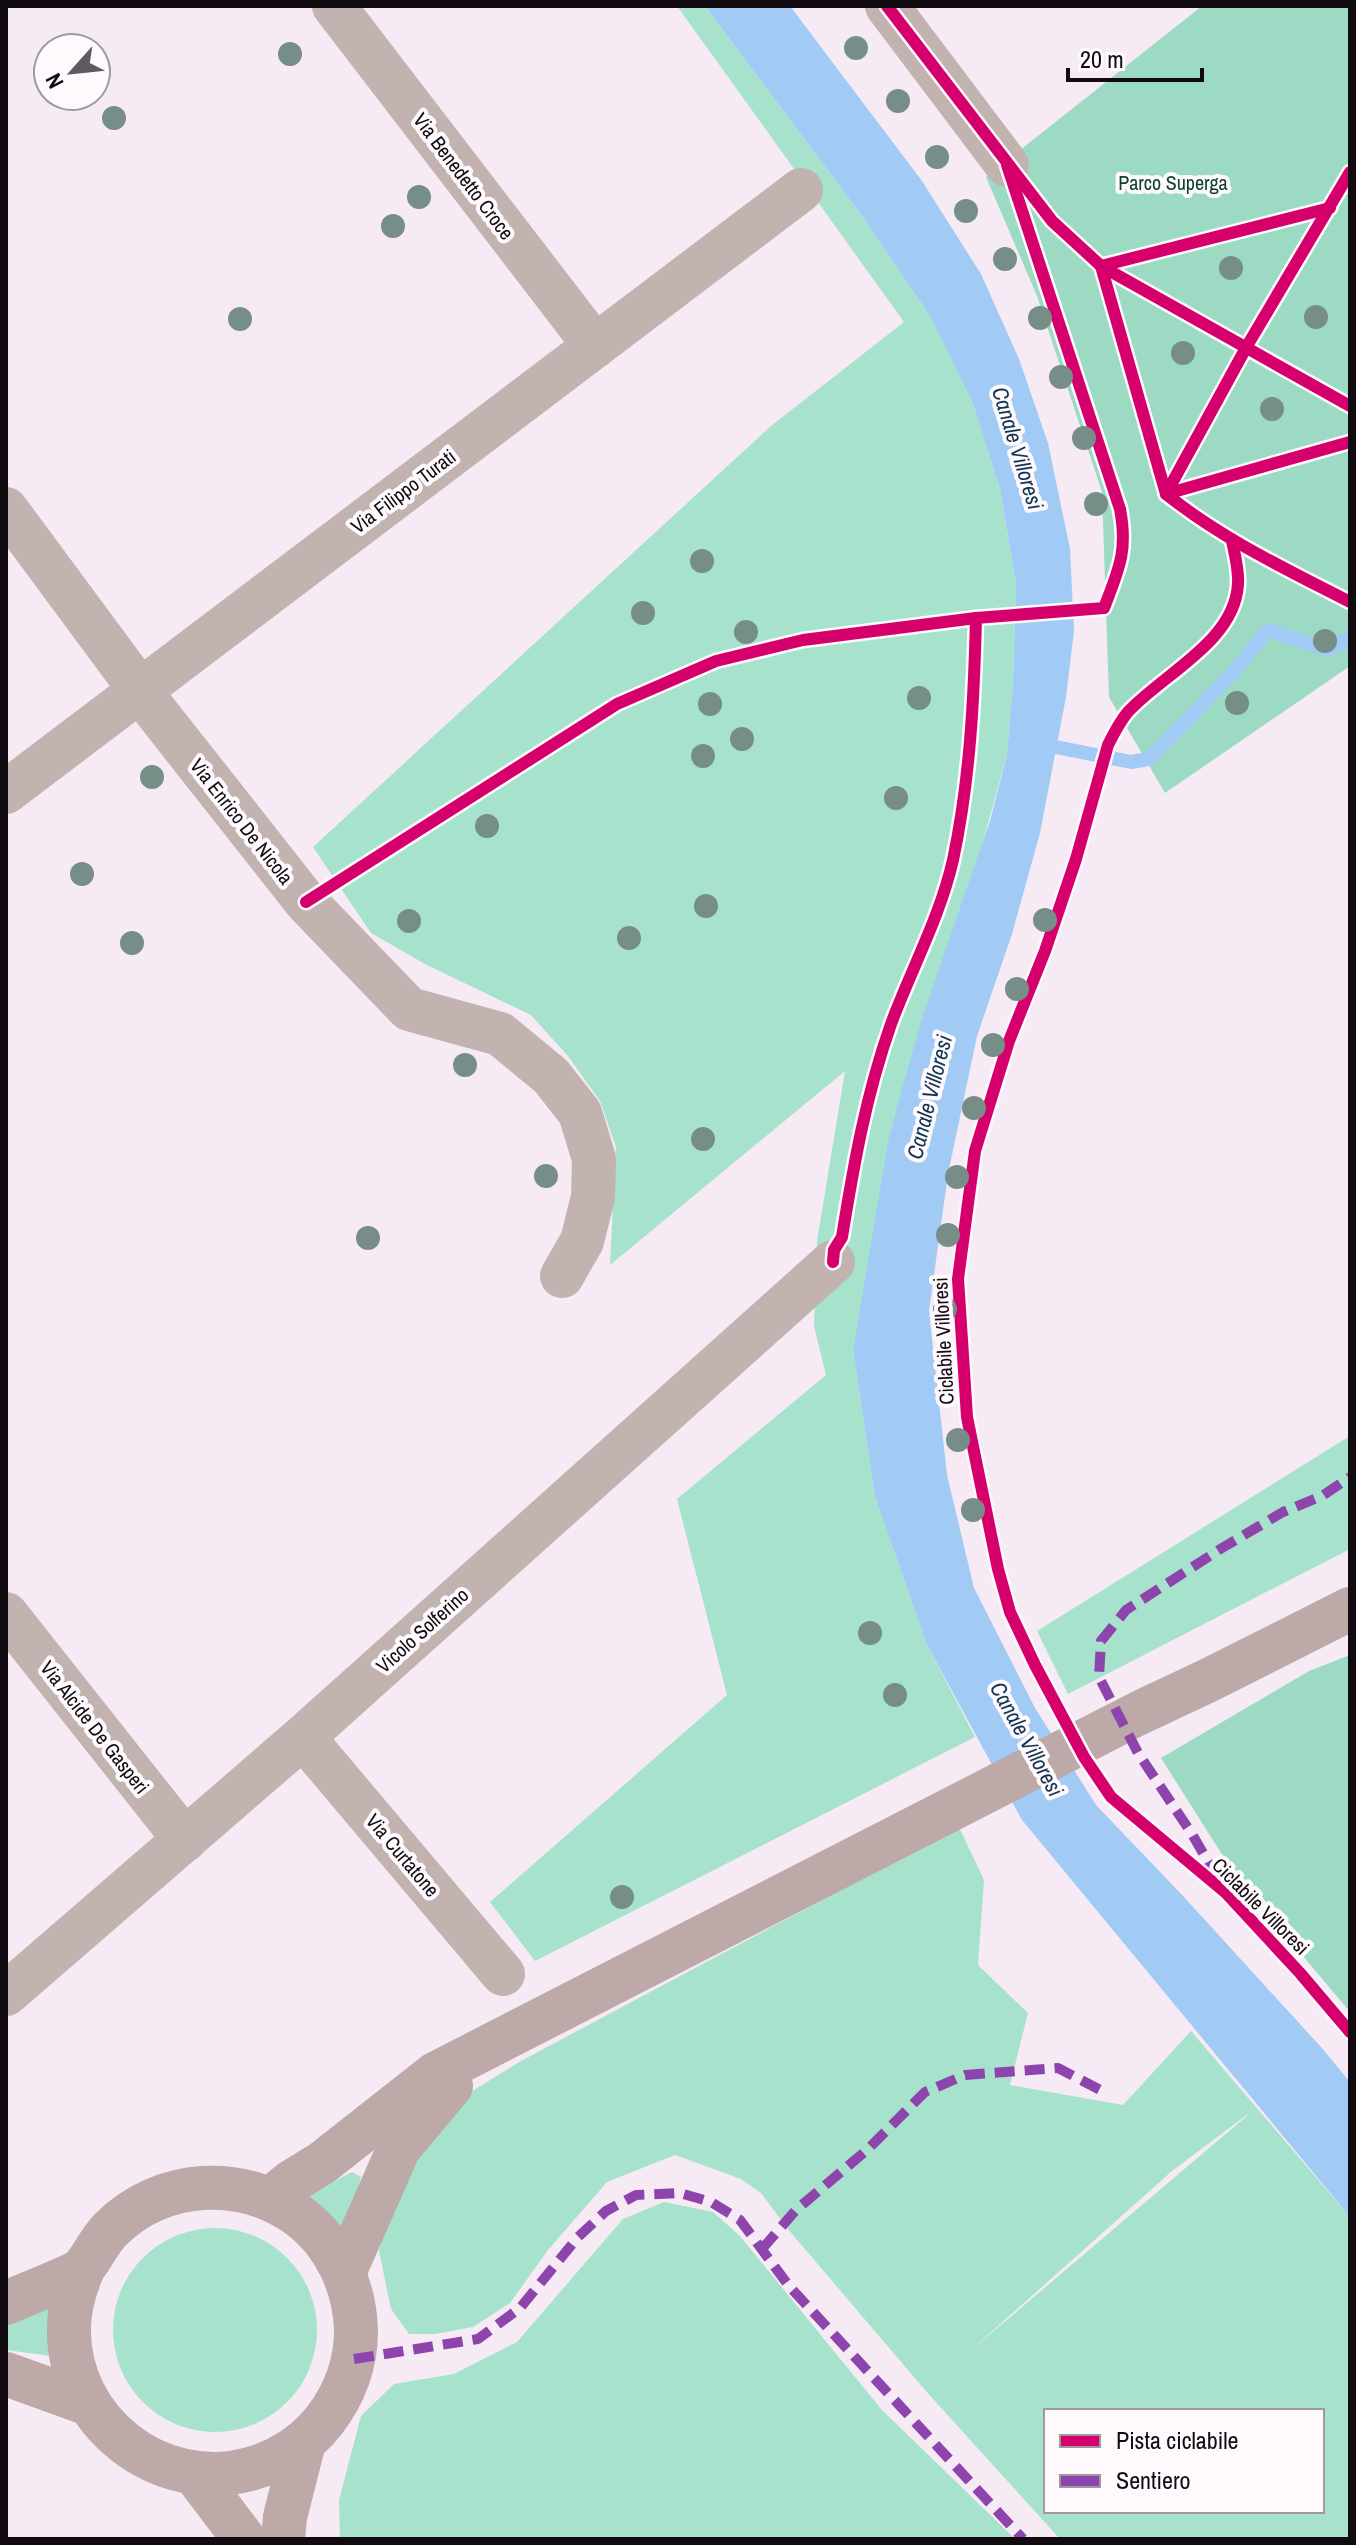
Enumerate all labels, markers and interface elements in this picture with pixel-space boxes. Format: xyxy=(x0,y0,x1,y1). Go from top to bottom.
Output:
north arrow xyxy=(32,32,112,112)
scale bar xyxy=(1068,32,1202,82)
text: 20 m xyxy=(1080,43,1124,75)
text: N xyxy=(38,68,71,94)
street label: Via Benedetto Croce xyxy=(407,107,521,245)
park label: Parco Superga xyxy=(1118,169,1228,196)
water label: Canale Villoresi xyxy=(985,383,1051,513)
street label: Via Filippo Turati xyxy=(345,443,461,539)
street label: Via Enrico De Nicola xyxy=(184,752,300,890)
water label: Canale Villoresi xyxy=(899,1032,959,1162)
street label: Ciclabile Villoresi xyxy=(926,1277,960,1405)
street label: Vicolo Solferino xyxy=(370,1581,474,1679)
street label: Via Alcide De Gasperi xyxy=(34,1655,156,1799)
water label: Canale Villoresi xyxy=(983,1676,1071,1802)
street label: Via Curtatone xyxy=(360,1808,446,1902)
street label: Ciclabile Villoresi xyxy=(1206,1851,1316,1961)
legend xyxy=(1044,2409,1324,2513)
text: Pista ciclabile xyxy=(1116,2424,1239,2456)
text: Sentiero xyxy=(1116,2464,1190,2496)

